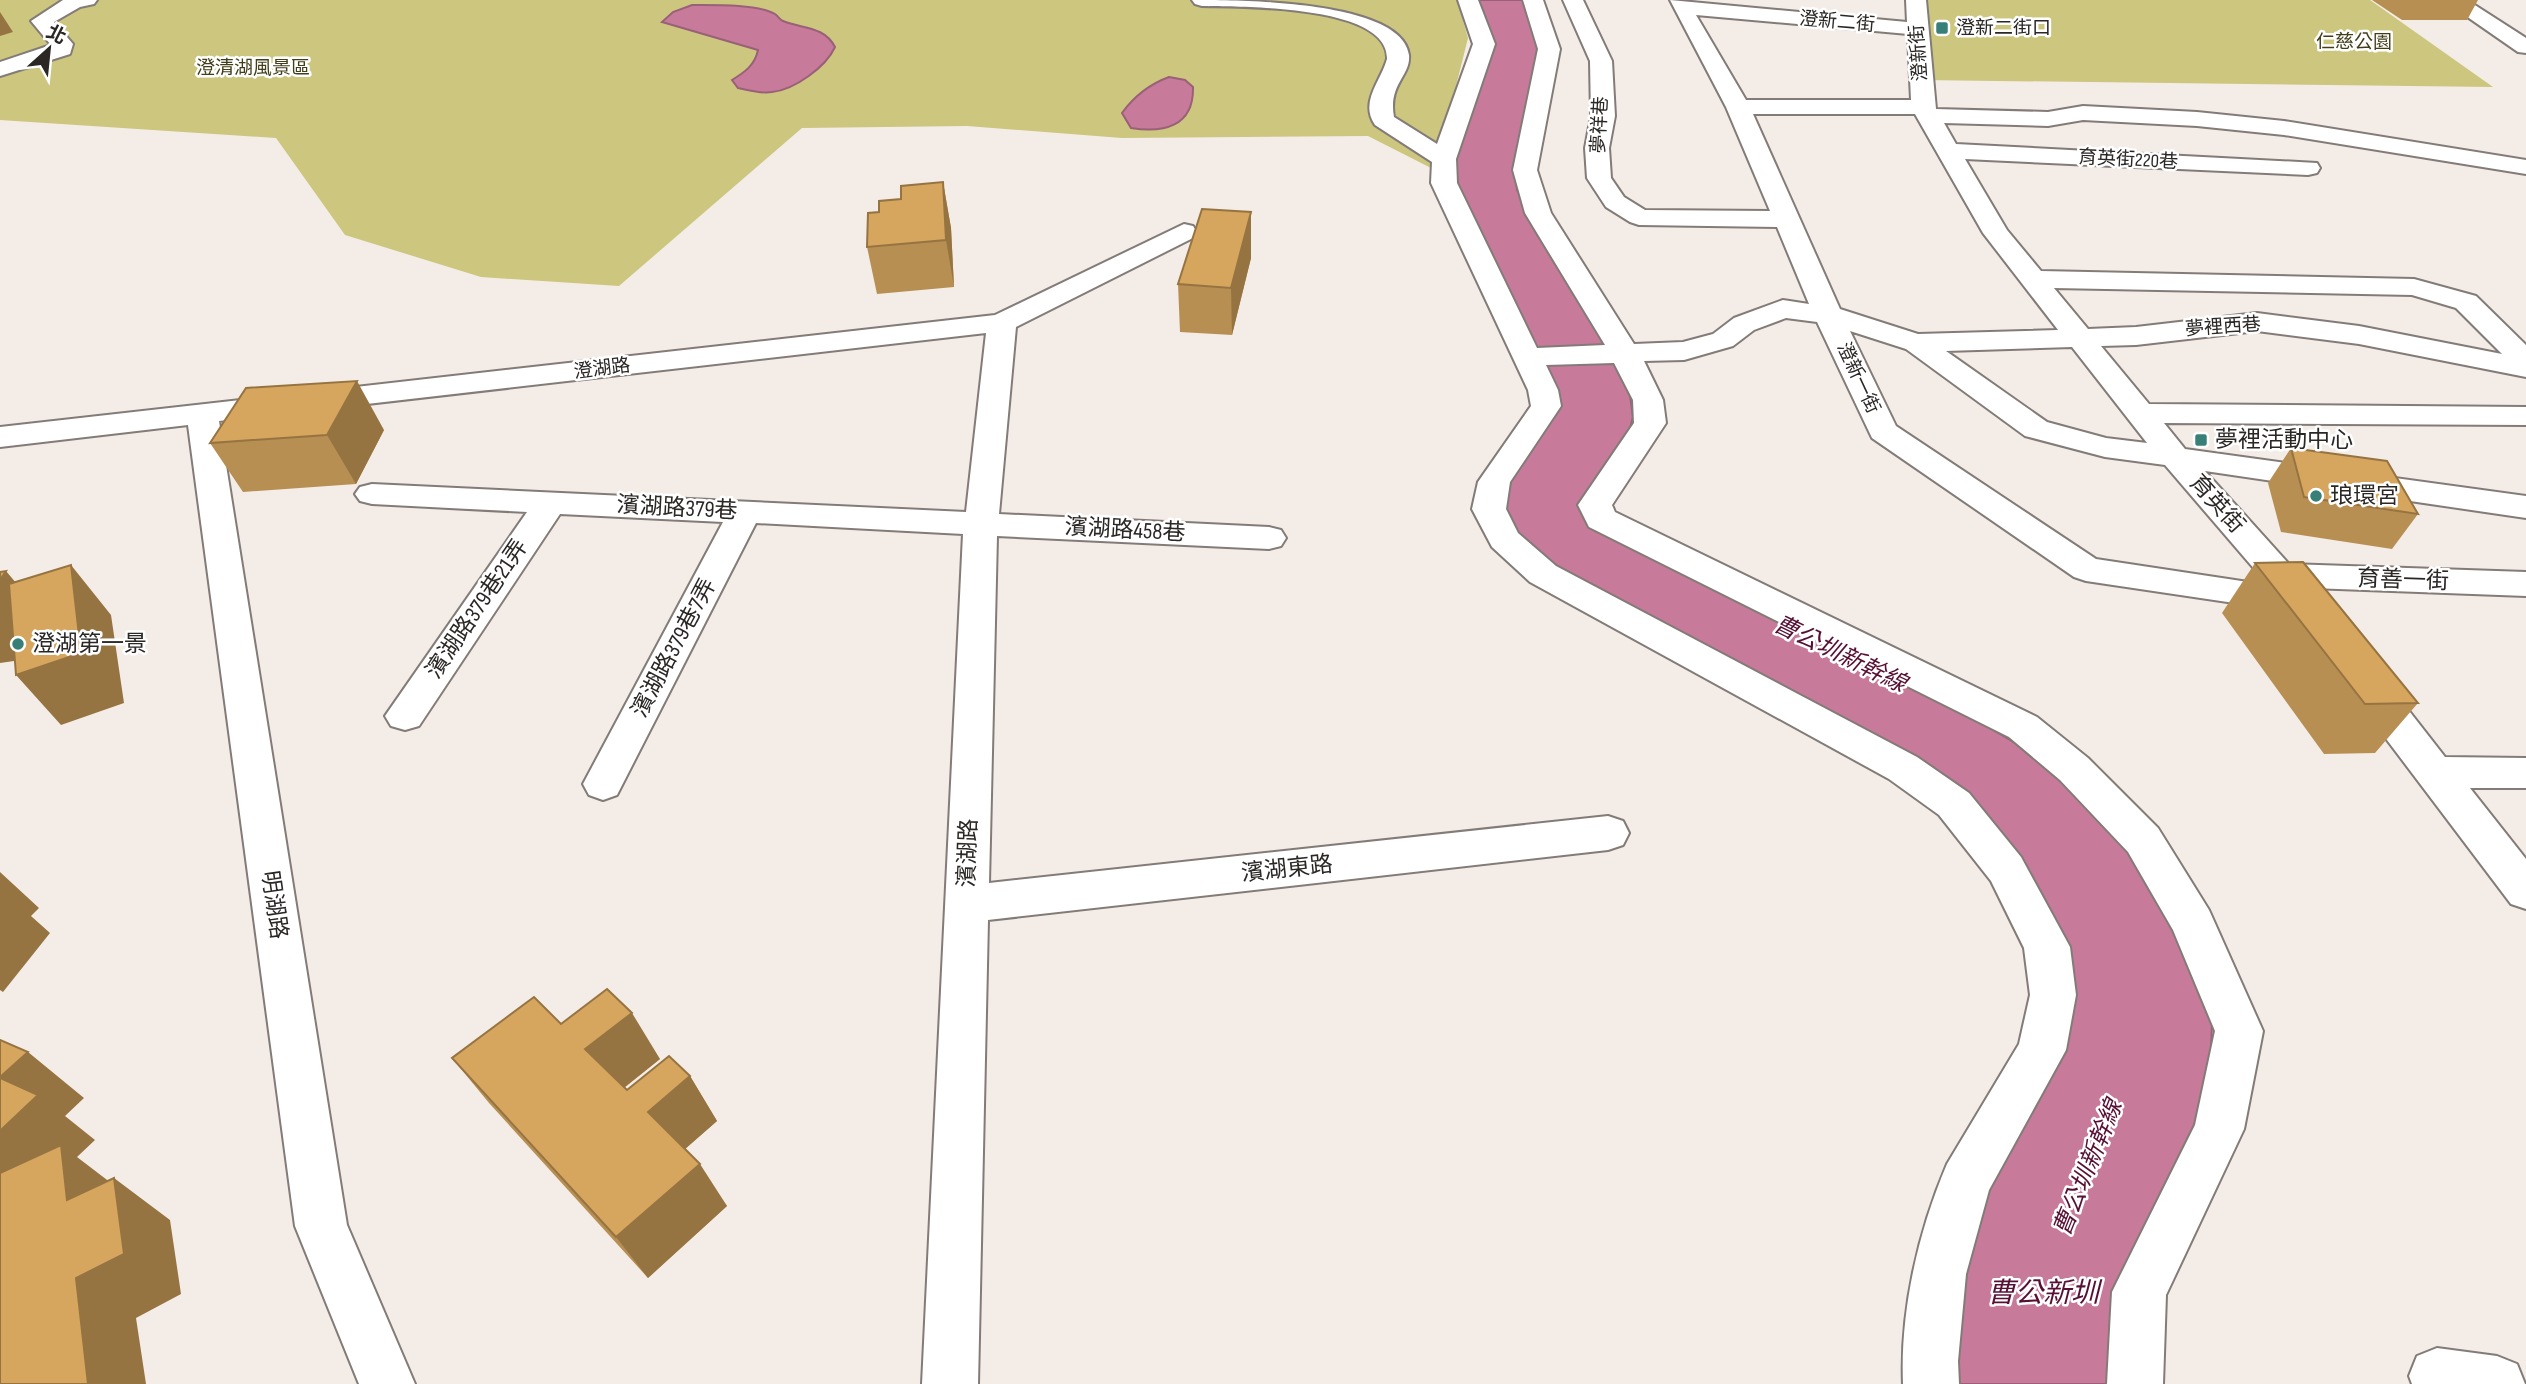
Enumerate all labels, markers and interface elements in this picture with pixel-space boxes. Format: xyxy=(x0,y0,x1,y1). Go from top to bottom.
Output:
street label: 澄新二街 xyxy=(1798,7,1876,37)
north arrow xyxy=(14,14,84,84)
place label: 澄新二街口 xyxy=(1956,17,2051,40)
marker: 澄新二街口 xyxy=(1934,20,1950,36)
text: 北 xyxy=(42,21,70,50)
street label: 澄新街 xyxy=(1906,24,1932,82)
park label: 仁慈公園 xyxy=(2316,31,2392,54)
park label: 澄清湖風景區 xyxy=(196,57,310,80)
street label: 夢祥巷 xyxy=(1587,96,1613,154)
street label: 育英街220巷 xyxy=(2077,146,2179,174)
street label: 夢裡西巷 xyxy=(2184,313,2262,341)
street label: 澄新一街 xyxy=(1832,339,1884,417)
street label: 澄湖路 xyxy=(572,354,632,384)
place label: 夢裡活動中心 xyxy=(2215,426,2353,454)
marker: 夢裡活動中心 xyxy=(2193,432,2209,448)
street label: 育英街 xyxy=(2184,469,2250,539)
place label: 琅環宮 xyxy=(2330,482,2399,510)
marker: 琅環宮 xyxy=(2308,488,2324,504)
street label: 濱湖路379巷 xyxy=(616,491,738,525)
street label: 濱湖路458巷 xyxy=(1064,513,1186,547)
street label: 濱湖路379巷21弄 xyxy=(420,534,534,684)
street label: 育善一街 xyxy=(2357,564,2449,596)
street label: 濱湖路379巷7弄 xyxy=(626,574,722,722)
water label: 曹公圳新幹線 xyxy=(1769,609,1914,700)
place label: 澄湖第一景 xyxy=(32,630,147,658)
marker: 澄湖第一景 xyxy=(10,636,26,652)
street label: 濱湖路 xyxy=(953,818,983,888)
street label: 濱湖東路 xyxy=(1240,850,1334,888)
street label: 明湖路 xyxy=(255,869,293,941)
water label: 曹公圳新幹線 xyxy=(2048,1093,2130,1240)
water label: 曹公新圳 xyxy=(1987,1277,2103,1310)

